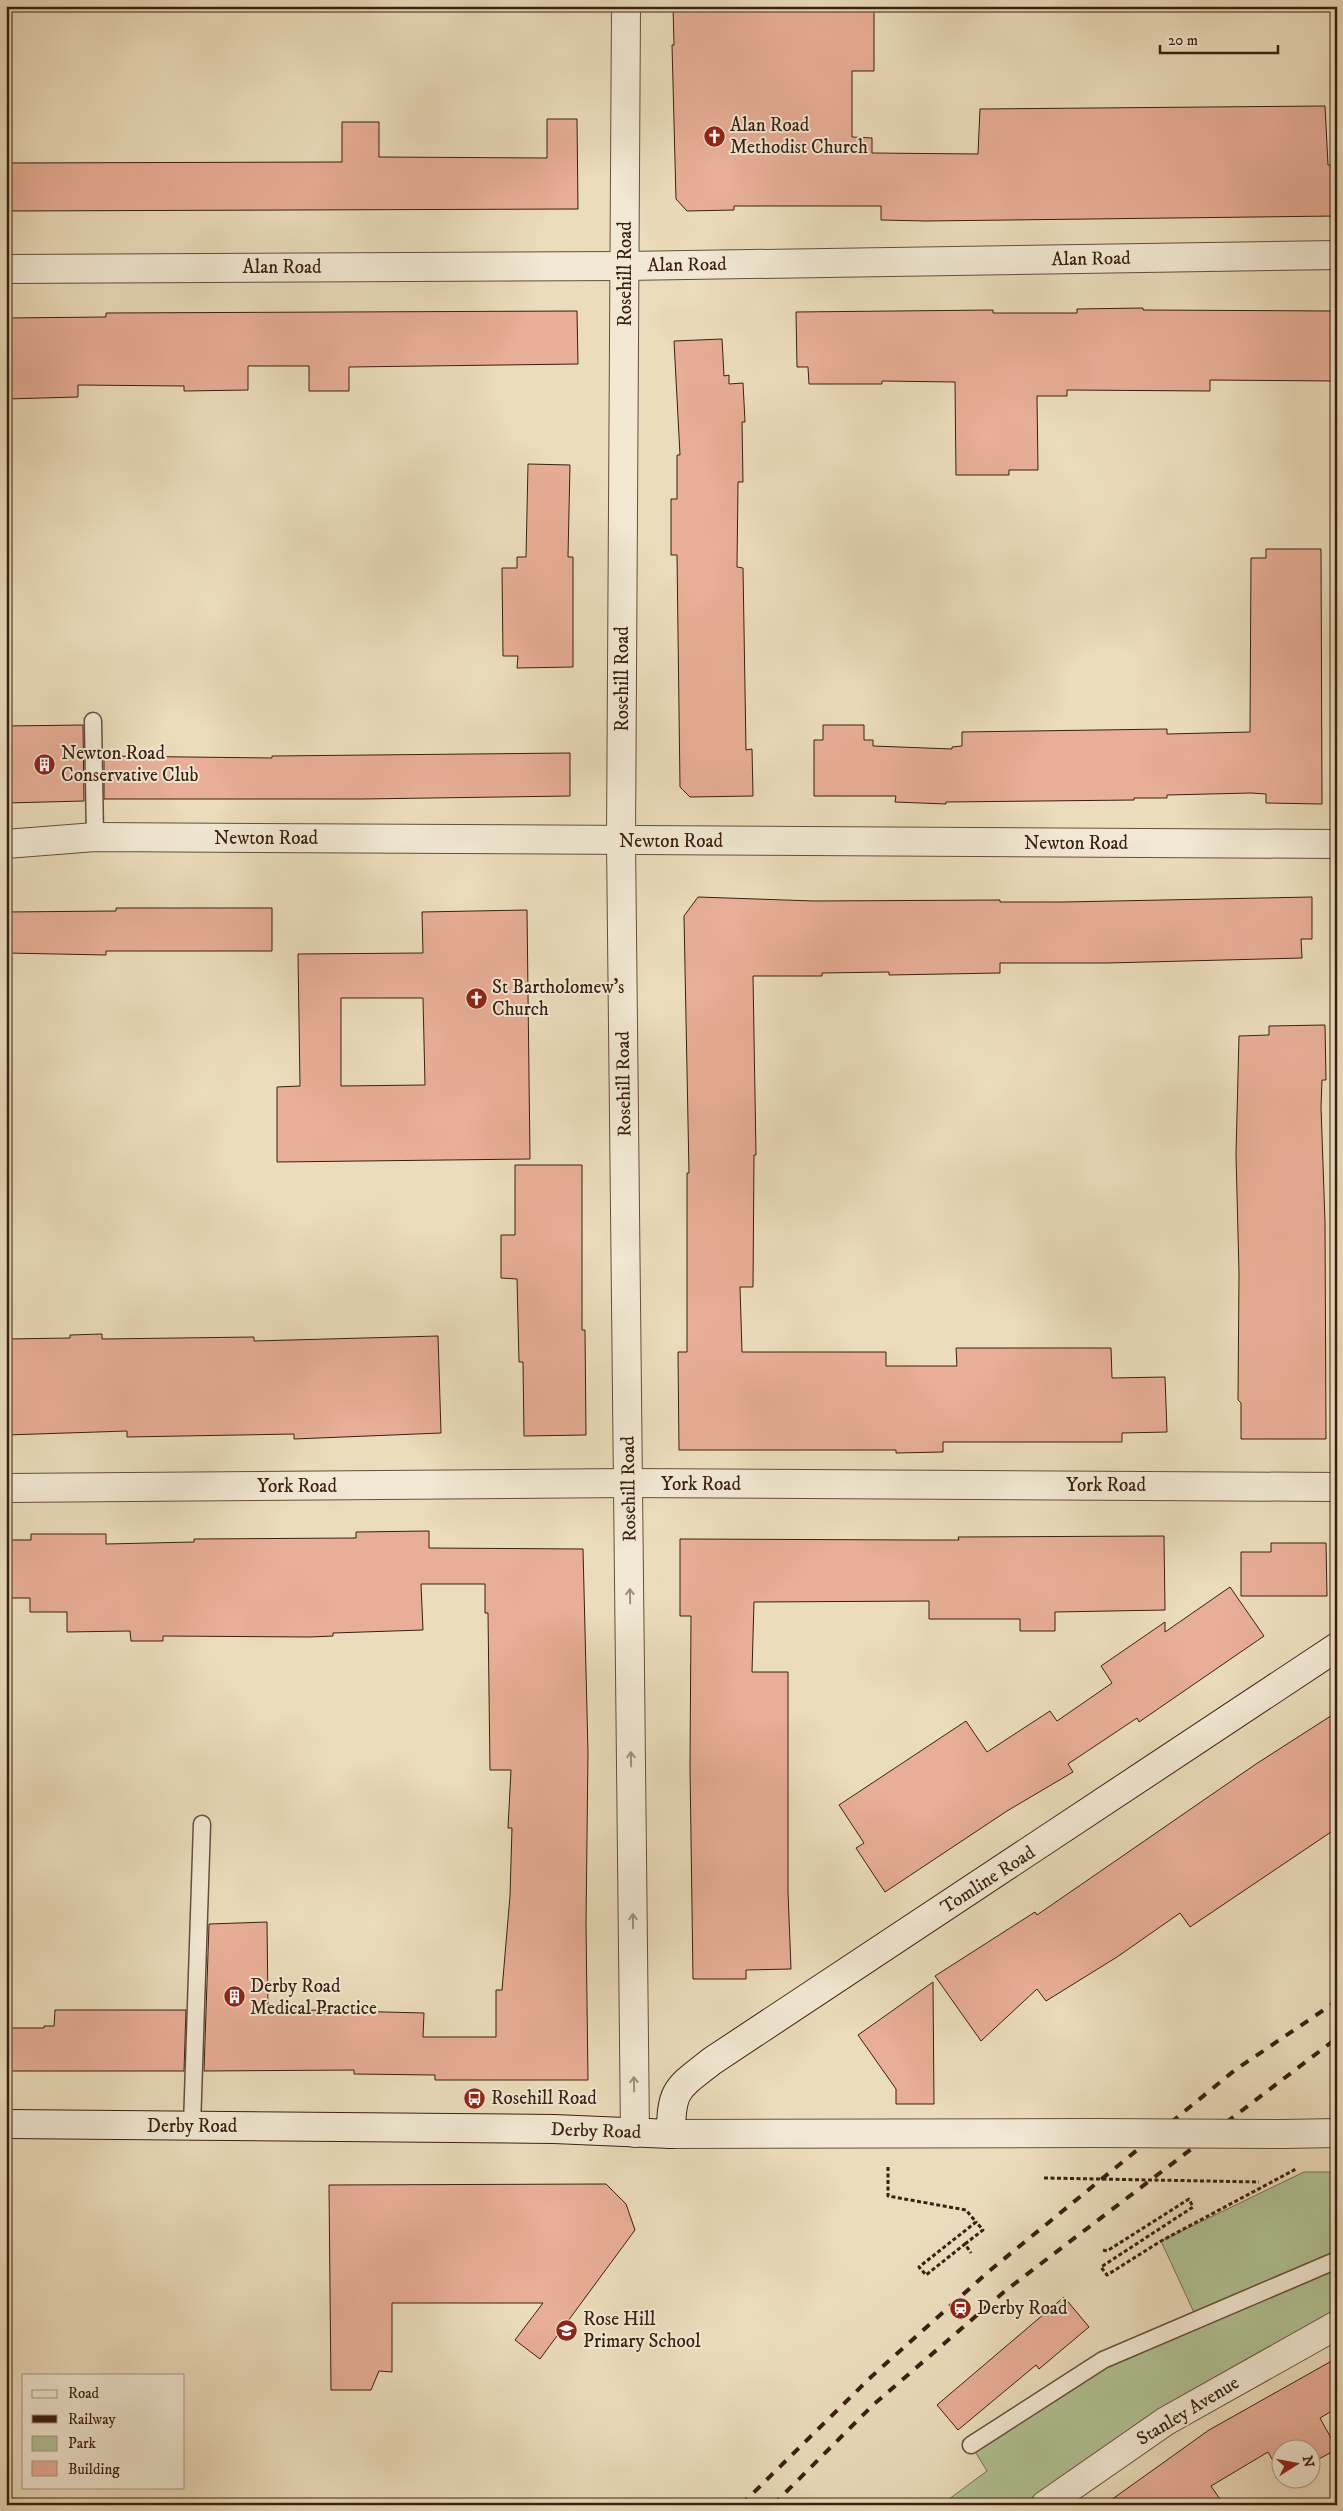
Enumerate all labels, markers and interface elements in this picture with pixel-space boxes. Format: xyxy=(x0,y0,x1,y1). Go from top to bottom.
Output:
scale bar xyxy=(1160,22,1278,54)
text: 20 m xyxy=(1168,31,1198,50)
place label: Alan Road Methodist Church xyxy=(730,114,868,159)
church icon: Alan Road Methodist Church xyxy=(702,124,726,148)
street label: Rosehill Road xyxy=(614,221,637,327)
street label: Alan Road xyxy=(1051,247,1131,271)
street label: Alan Road xyxy=(647,253,727,277)
street label: Alan Road xyxy=(242,256,322,279)
street label: Rosehill Road xyxy=(611,626,634,732)
place label: Newton Road Conservative Club xyxy=(61,742,198,787)
building icon: Newton Road Conservative Club xyxy=(33,752,57,776)
street label: Newton Road xyxy=(214,827,318,850)
street label: Newton Road xyxy=(619,830,723,853)
street label: Newton Road xyxy=(1024,832,1128,855)
place label: St Bartholomew's Church xyxy=(492,976,624,1021)
church icon: St Bartholomew's Church xyxy=(464,986,488,1010)
street label: Rosehill Road xyxy=(612,1030,636,1137)
street label: Rosehill Road xyxy=(617,1435,641,1542)
street label: York Road xyxy=(661,1473,741,1496)
street label: York Road xyxy=(1066,1474,1146,1497)
street label: York Road xyxy=(257,1475,337,1498)
one-way arrow xyxy=(625,1589,635,1605)
one-way arrow xyxy=(626,1751,636,1768)
street label: Tomline Road xyxy=(937,1841,1040,1919)
one-way arrow xyxy=(628,1914,638,1930)
place label: Derby Road Medical Practice xyxy=(250,1975,377,2020)
building icon: Derby Road Medical Practice xyxy=(222,1985,246,2009)
one-way arrow xyxy=(629,2076,639,2092)
bus stop icon: Rosehill Road xyxy=(463,2086,487,2110)
place label: Rosehill Road xyxy=(491,2087,597,2110)
street label: Derby Road xyxy=(147,2115,238,2138)
street label: Derby Road xyxy=(550,2118,642,2144)
station icon: Derby Road xyxy=(949,2296,973,2320)
place label: Derby Road xyxy=(977,2297,1068,2320)
place label: Rose Hill Primary School xyxy=(583,2308,701,2353)
school or university icon: Rose Hill Primary School xyxy=(555,2318,579,2342)
street label: Stanley Avenue xyxy=(1133,2371,1244,2451)
legend xyxy=(22,2374,185,2488)
text: Road xyxy=(68,2384,100,2403)
text: Railway xyxy=(68,2410,116,2429)
text: Park xyxy=(68,2434,97,2453)
north arrow xyxy=(1270,2438,1320,2488)
text: N xyxy=(1298,2454,1318,2470)
text: Building xyxy=(68,2460,120,2479)

